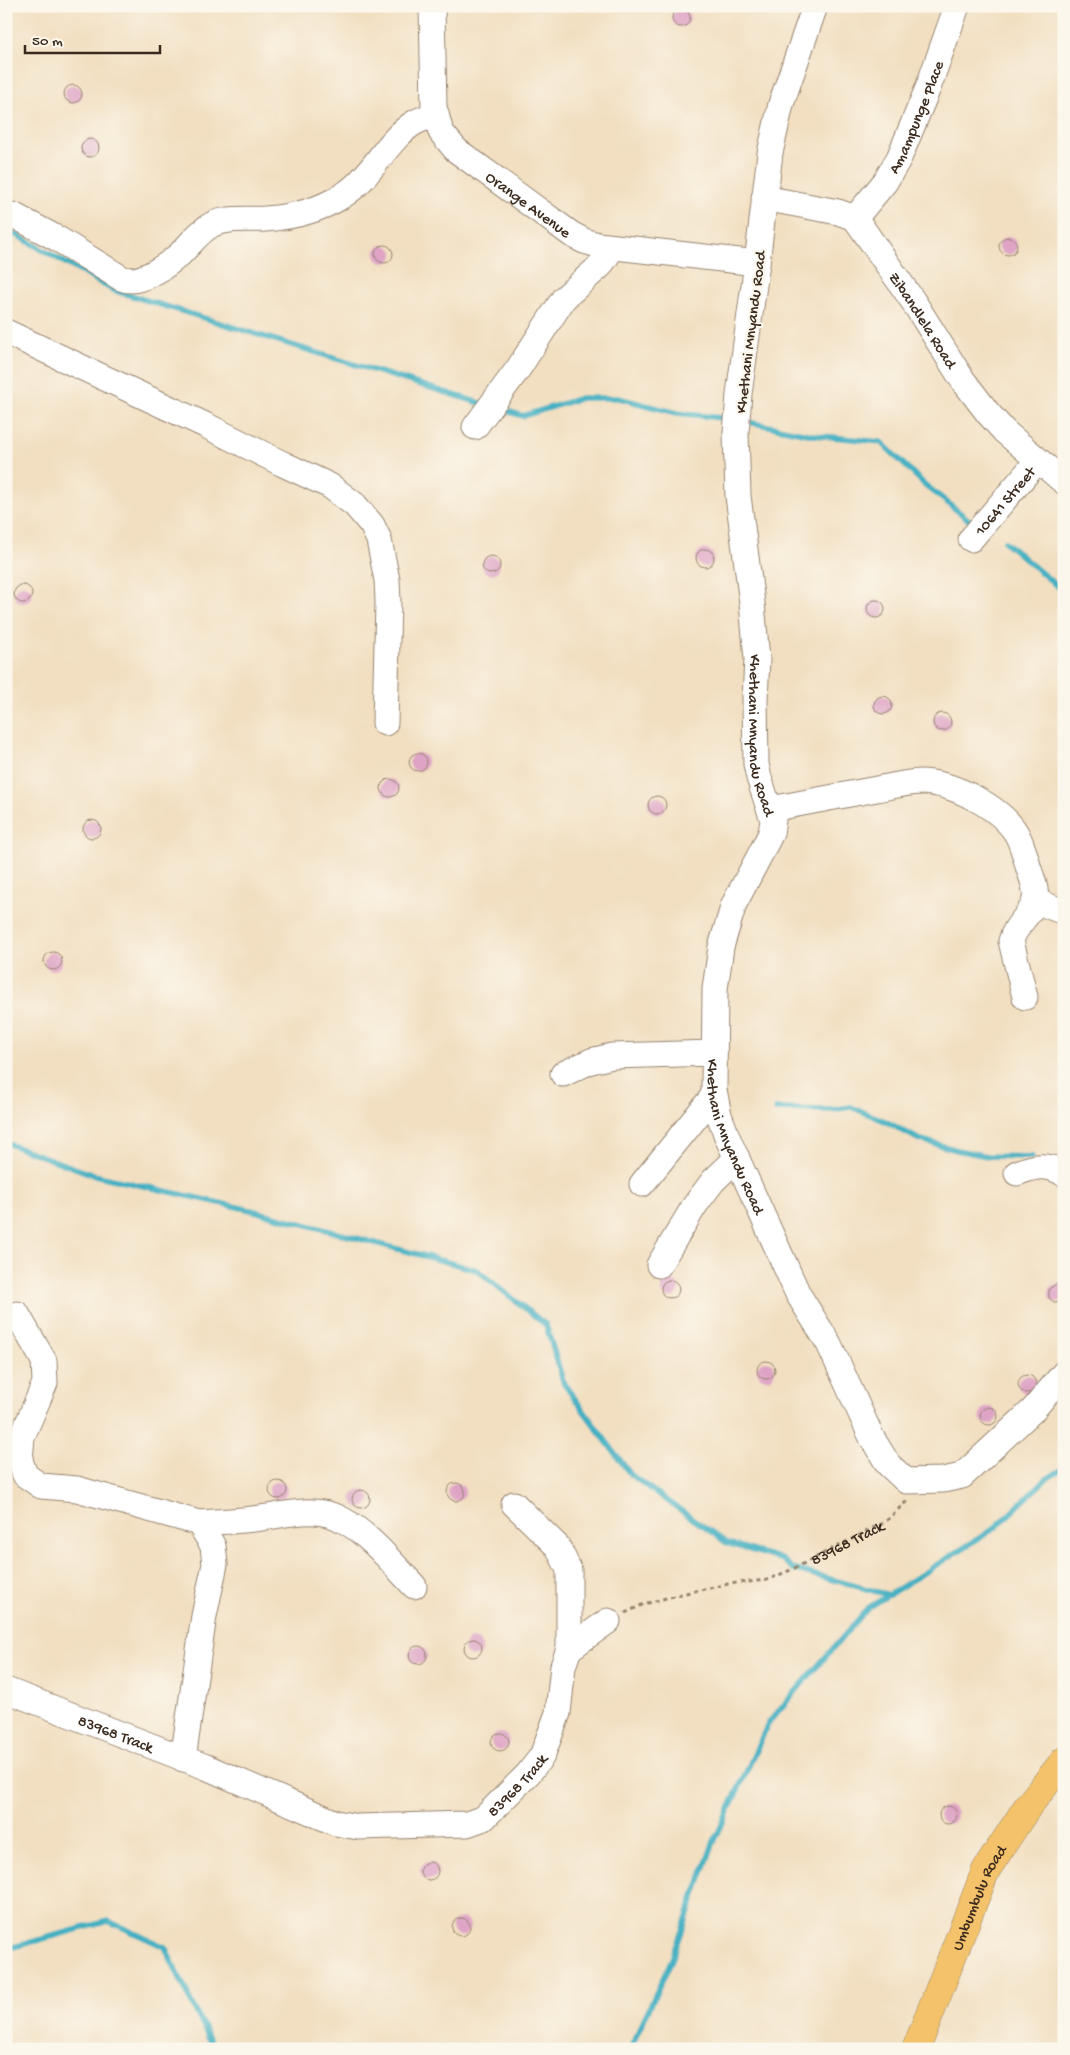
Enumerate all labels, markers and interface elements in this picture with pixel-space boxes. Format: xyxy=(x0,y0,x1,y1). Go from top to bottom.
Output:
scale bar xyxy=(25,22,160,54)
text: 50 m xyxy=(32,33,63,51)
street label: Amampunge Place xyxy=(886,58,950,178)
street label: Orange Avenue xyxy=(481,169,574,244)
street label: Khethani Mnyandu Road xyxy=(733,249,772,415)
street label: Zibandlela Road xyxy=(883,270,960,374)
street label: 10641 Street xyxy=(972,463,1042,541)
street label: Khethani Mnyandu Road xyxy=(742,654,778,821)
street label: Khethani Mnyandu Road xyxy=(701,1059,768,1220)
street label: 83968 Track xyxy=(809,1517,889,1571)
street label: 83968 Track xyxy=(75,1713,157,1759)
street label: 83968 Track xyxy=(485,1750,554,1822)
street label: Umbumbulu Road xyxy=(949,1841,1013,1954)

